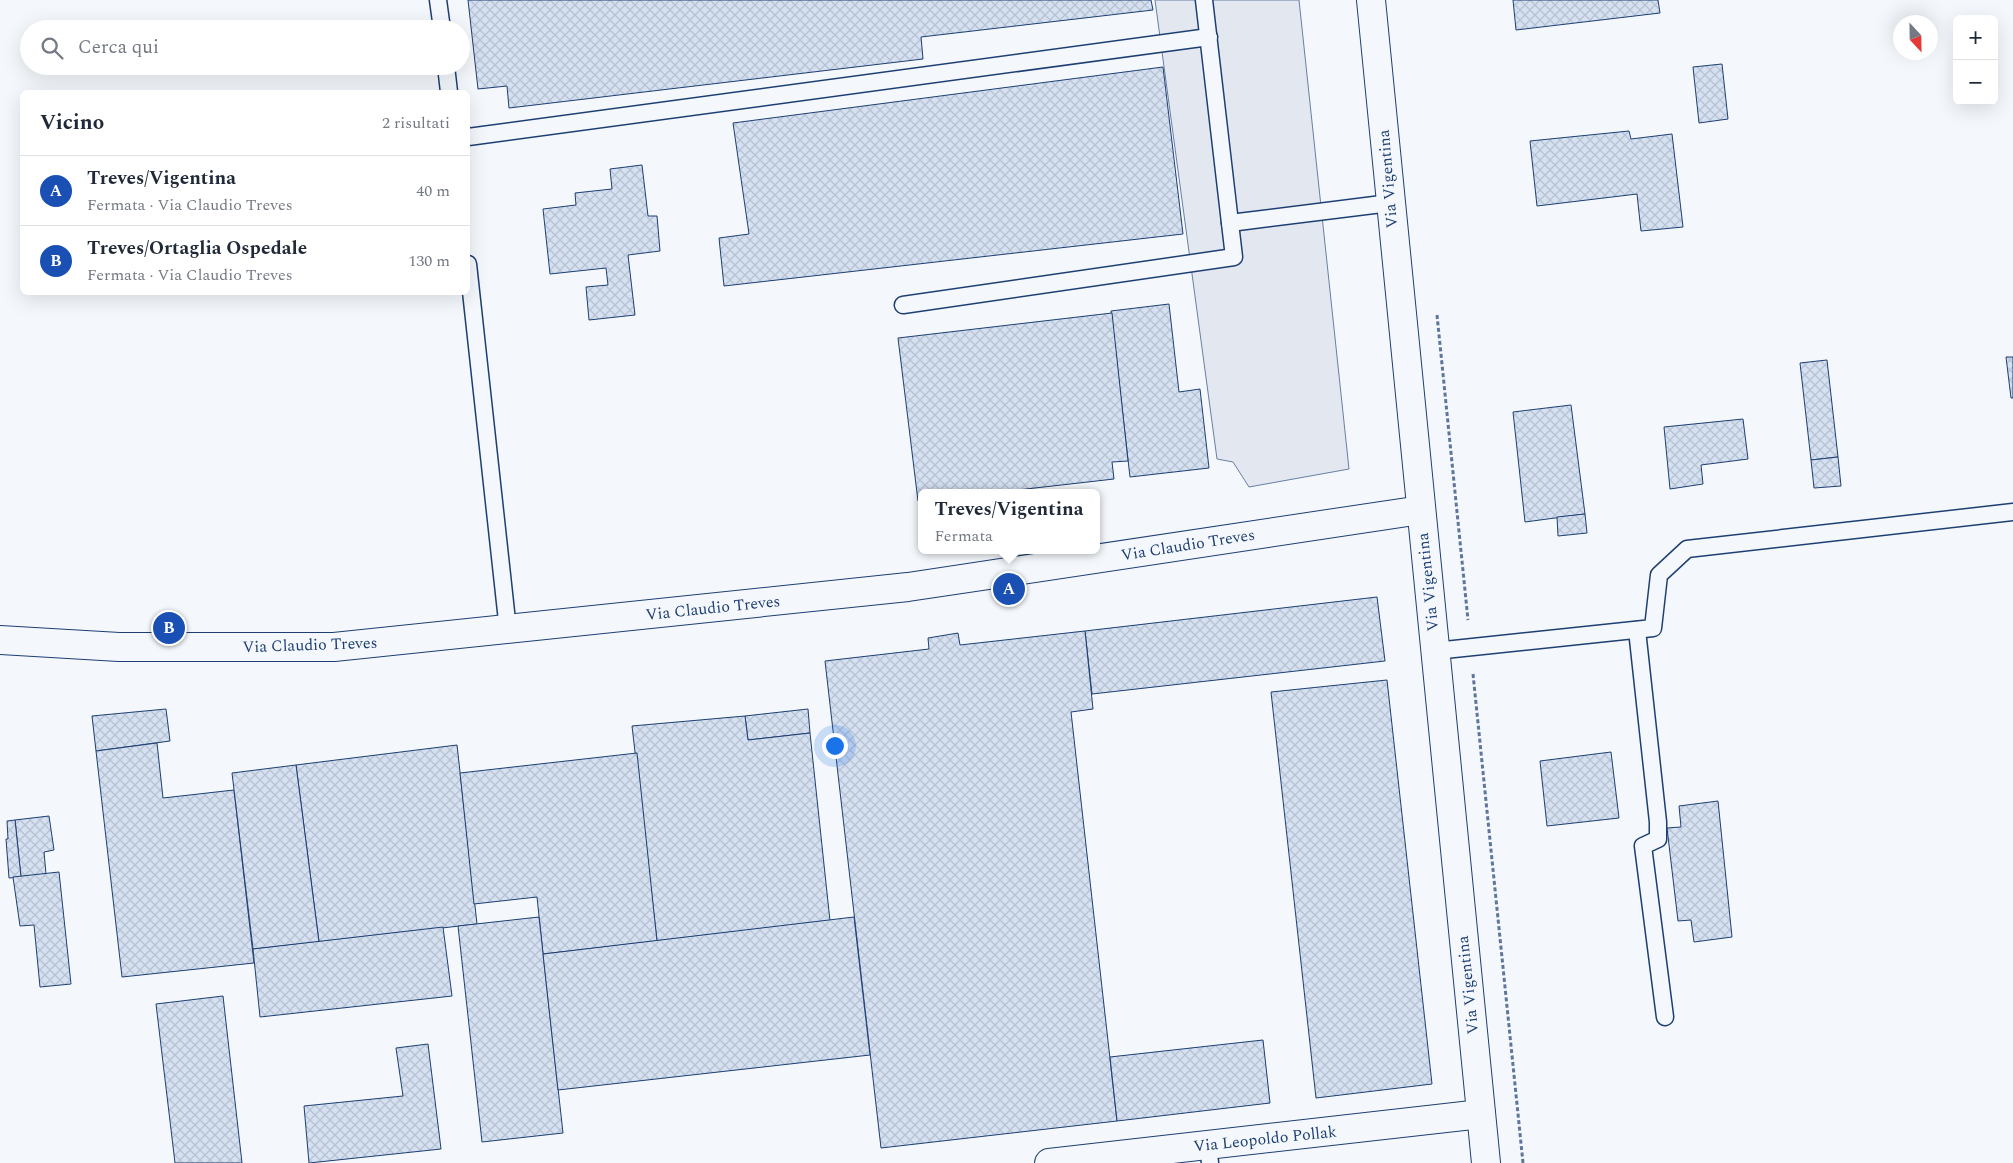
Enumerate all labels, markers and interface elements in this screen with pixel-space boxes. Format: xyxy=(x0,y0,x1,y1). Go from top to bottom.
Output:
north arrow xyxy=(1893,15,1938,60)
map controls xyxy=(1953,15,1998,105)
button: + xyxy=(1953,15,1998,60)
search box xyxy=(20,20,470,75)
text: Cerca qui xyxy=(78,33,159,62)
icon: search xyxy=(38,34,66,62)
button: − xyxy=(1953,60,1998,105)
text: Vicino xyxy=(40,107,104,139)
text: 2 risultati xyxy=(382,111,450,135)
street label: Via Vigentina xyxy=(1372,129,1404,229)
text: Treves/Vigentina xyxy=(87,164,236,193)
text: A xyxy=(50,179,62,203)
text: 40 m xyxy=(416,179,450,203)
text: Fermata · Via Claudio Treves xyxy=(87,193,293,217)
text: Treves/Ortaglia Ospedale xyxy=(87,234,307,263)
text: B xyxy=(50,249,62,273)
text: 130 m xyxy=(408,249,450,273)
text: Fermata · Via Claudio Treves xyxy=(87,263,293,287)
popup xyxy=(918,489,1100,554)
text: Treves/Vigentina xyxy=(934,495,1084,524)
street label: Via Claudio Treves xyxy=(1119,523,1257,567)
text: Fermata xyxy=(934,524,993,548)
street label: Via Vigentina xyxy=(1411,531,1445,632)
pin: A xyxy=(993,570,1025,608)
street label: Via Claudio Treves xyxy=(645,589,781,627)
pin: B xyxy=(153,609,185,647)
street label: Via Claudio Treves xyxy=(242,631,378,659)
your location xyxy=(822,733,848,759)
street label: Via Vigentina xyxy=(1451,934,1485,1035)
street label: Via Leopoldo Pollak xyxy=(1192,1120,1338,1158)

